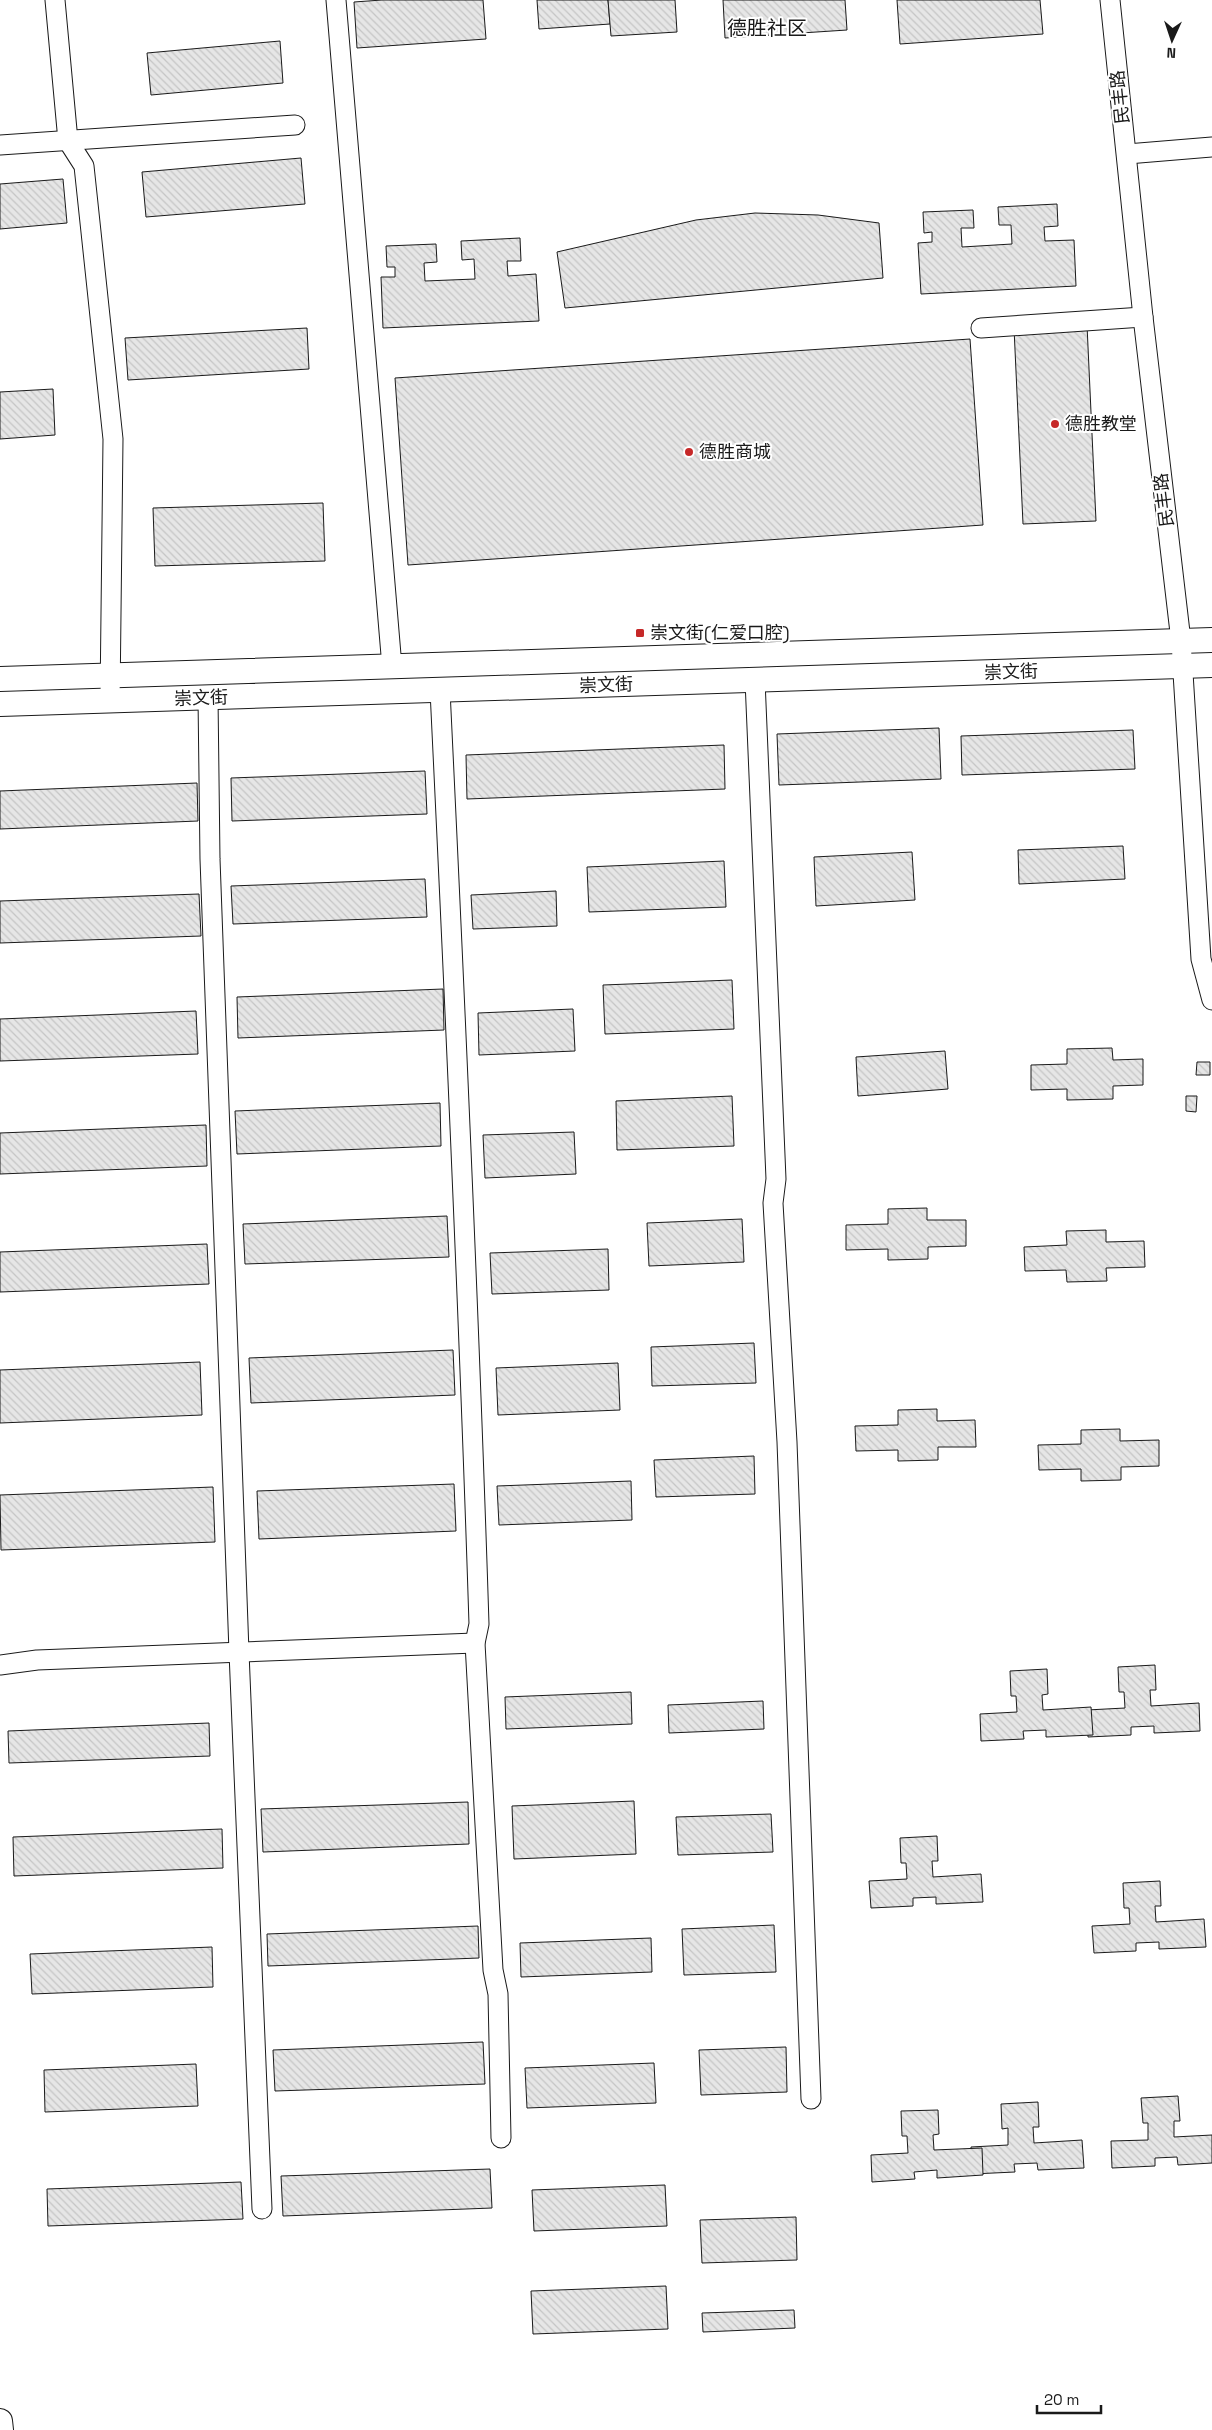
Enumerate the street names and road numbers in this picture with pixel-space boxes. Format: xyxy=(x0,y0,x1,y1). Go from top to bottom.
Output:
street label: 民丰路 xyxy=(1105,69,1134,125)
street label: 民丰路 xyxy=(1149,472,1178,528)
street label: 崇文街 xyxy=(984,659,1038,684)
street label: 崇文街 xyxy=(579,672,633,697)
street label: 崇文街 xyxy=(174,685,228,710)

